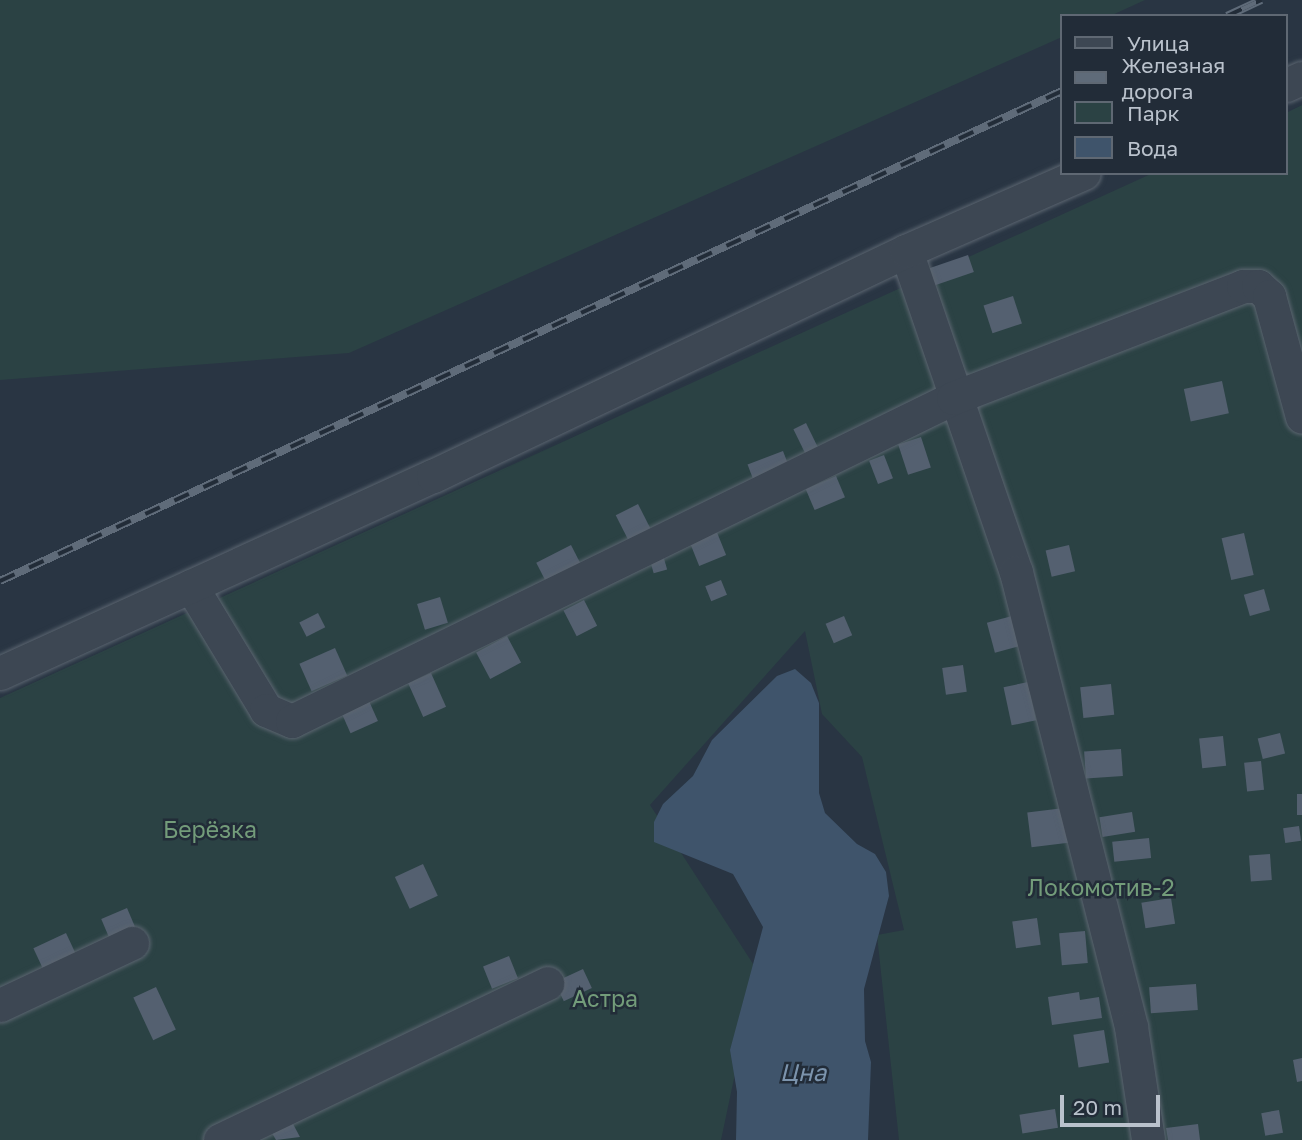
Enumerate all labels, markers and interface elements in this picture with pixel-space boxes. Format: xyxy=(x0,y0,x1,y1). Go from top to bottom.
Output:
legend xyxy=(1060,14,1288,175)
text: Улица xyxy=(1127,30,1190,56)
text: Железная дорога xyxy=(1121,52,1225,104)
text: Парк xyxy=(1127,100,1180,126)
text: Вода xyxy=(1127,135,1178,161)
park label: Берёзка xyxy=(163,815,257,843)
park label: Локомотив-2 xyxy=(1027,873,1175,901)
park label: Астра xyxy=(572,984,638,1012)
water label: Цна xyxy=(780,1058,826,1086)
scale bar xyxy=(1064,1080,1164,1124)
text: 20 m xyxy=(1073,1094,1122,1120)

